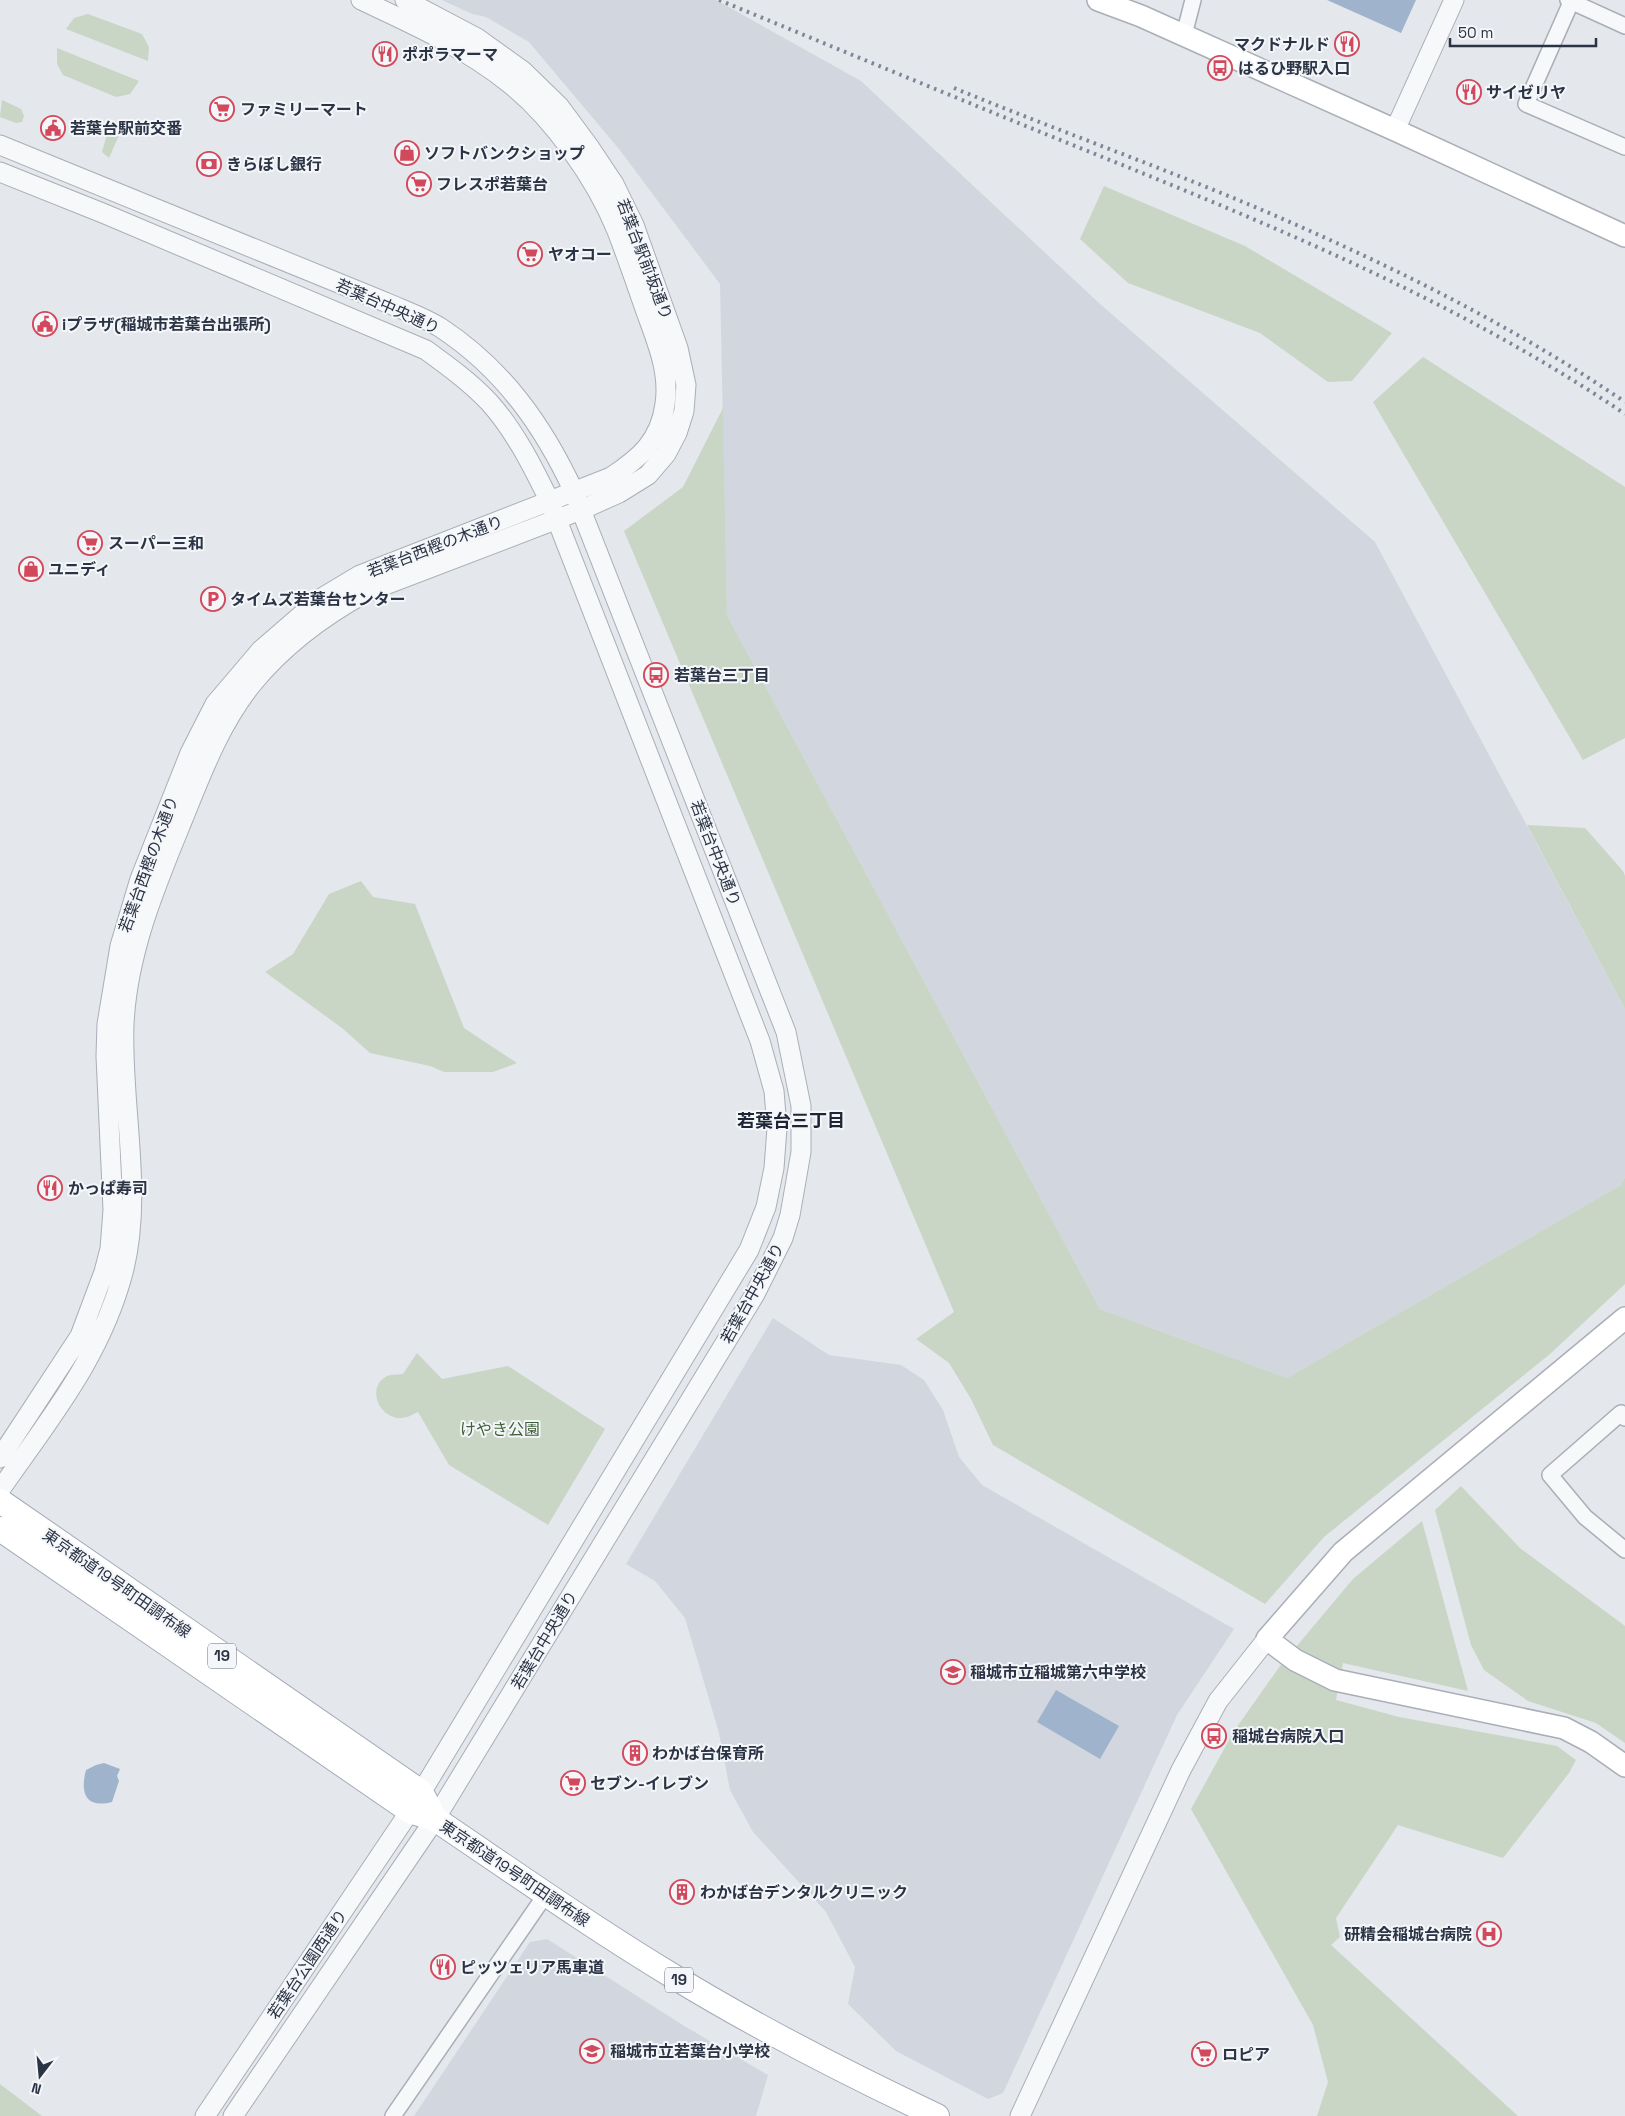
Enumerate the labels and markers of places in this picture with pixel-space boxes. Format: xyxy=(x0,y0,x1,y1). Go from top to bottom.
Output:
restaurant icon: マクドナルド xyxy=(1334,31,1360,57)
place label: マクドナルド xyxy=(1234,34,1330,55)
restaurant icon: ポポラマーマ xyxy=(372,41,398,67)
place label: ポポラマーマ xyxy=(402,44,498,65)
bus stop icon: はるひ野駅入口 xyxy=(1207,55,1233,81)
place label: はるひ野駅入口 xyxy=(1238,58,1350,79)
restaurant icon: サイゼリヤ xyxy=(1456,79,1482,105)
place label: サイゼリヤ xyxy=(1486,82,1566,103)
supermarket icon: ファミリーマート xyxy=(209,96,235,122)
place label: ファミリーマート xyxy=(240,99,368,120)
public building icon: 若葉台駅前交番 xyxy=(40,115,66,141)
place label: 若葉台駅前交番 xyxy=(70,118,182,139)
shop icon: ソフトバンクショップ xyxy=(394,140,420,166)
place label: ソフトバンクショップ xyxy=(424,143,585,164)
bank icon: きらぼし銀行 xyxy=(196,151,222,177)
place label: きらぼし銀行 xyxy=(226,154,322,175)
supermarket icon: フレスポ若葉台 xyxy=(406,171,432,197)
place label: フレスポ若葉台 xyxy=(436,174,548,195)
supermarket icon: ヤオコー xyxy=(517,241,543,267)
place label: ヤオコー xyxy=(548,244,612,265)
public building icon: iプラザ(稲城市若葉台出張所) xyxy=(32,311,58,337)
place label: iプラザ(稲城市若葉台出張所) xyxy=(62,314,271,335)
supermarket icon: スーパー三和 xyxy=(77,530,103,556)
place label: スーパー三和 xyxy=(108,533,204,554)
shop icon: ユニディ xyxy=(18,556,44,582)
place label: ユニディ xyxy=(48,559,111,580)
parking icon: タイムズ若葉台センター xyxy=(200,586,226,612)
place label: タイムズ若葉台センター xyxy=(230,589,406,610)
bus stop icon: 若葉台三丁目 xyxy=(643,662,669,688)
place label: 若葉台三丁目 xyxy=(674,665,770,686)
restaurant icon: かっぱ寿司 xyxy=(37,1175,63,1201)
place label: かっぱ寿司 xyxy=(68,1178,148,1199)
school or university icon: 稲城市立稲城第六中学校 xyxy=(940,1659,966,1685)
place label: 稲城市立稲城第六中学校 xyxy=(970,1662,1146,1683)
bus stop icon: 稲城台病院入口 xyxy=(1201,1723,1227,1749)
place label: 稲城台病院入口 xyxy=(1232,1726,1344,1747)
building icon: わかば台保育所 xyxy=(622,1740,648,1766)
place label: わかば台保育所 xyxy=(652,1743,764,1764)
supermarket icon: セブン-イレブン xyxy=(560,1770,586,1796)
place label: セブン-イレブン xyxy=(590,1773,709,1794)
building icon: わかば台デンタルクリニック xyxy=(669,1879,695,1905)
place label: わかば台デンタルクリニック xyxy=(700,1882,908,1903)
hospital icon: 研精会稲城台病院 xyxy=(1476,1921,1502,1947)
place label: 研精会稲城台病院 xyxy=(1344,1924,1472,1945)
restaurant icon: ピッツェリア馬車道 xyxy=(430,1954,456,1980)
place label: ピッツェリア馬車道 xyxy=(460,1957,604,1978)
school or university icon: 稲城市立若葉台小学校 xyxy=(579,2038,605,2064)
place label: 稲城市立若葉台小学校 xyxy=(610,2041,770,2062)
supermarket icon: ロピア xyxy=(1191,2041,1217,2067)
place label: ロピア xyxy=(1222,2044,1270,2065)

